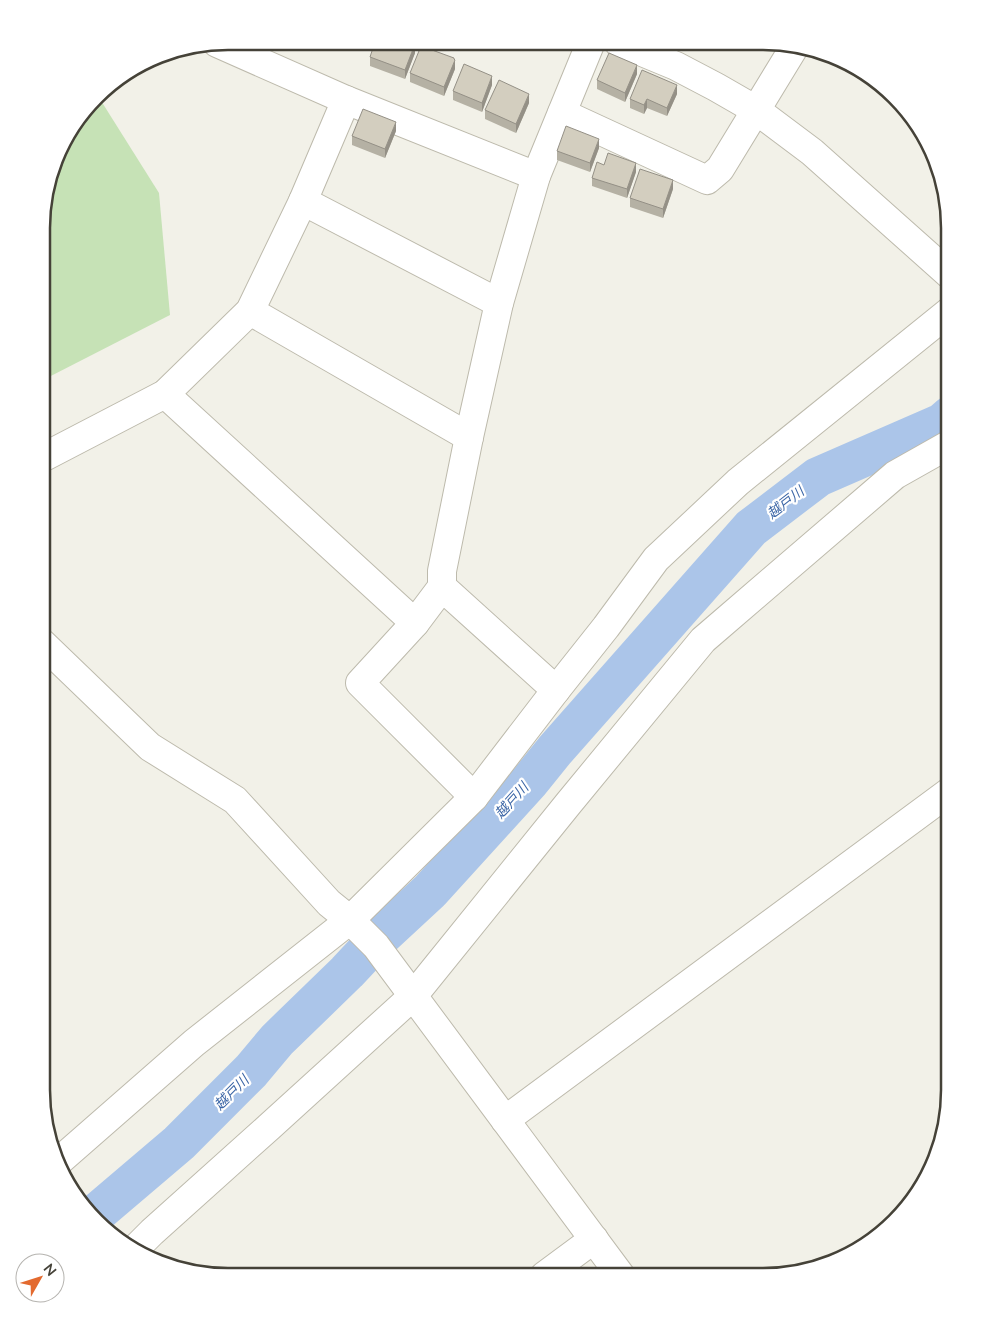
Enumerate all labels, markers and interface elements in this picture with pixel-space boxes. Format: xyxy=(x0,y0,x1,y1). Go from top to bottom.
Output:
water label: 越戸川 xyxy=(763,481,808,522)
water label: 越戸川 xyxy=(491,777,533,821)
water label: 越戸川 xyxy=(210,1070,253,1113)
north arrow xyxy=(15,1253,65,1303)
text: N xyxy=(40,1260,60,1279)

